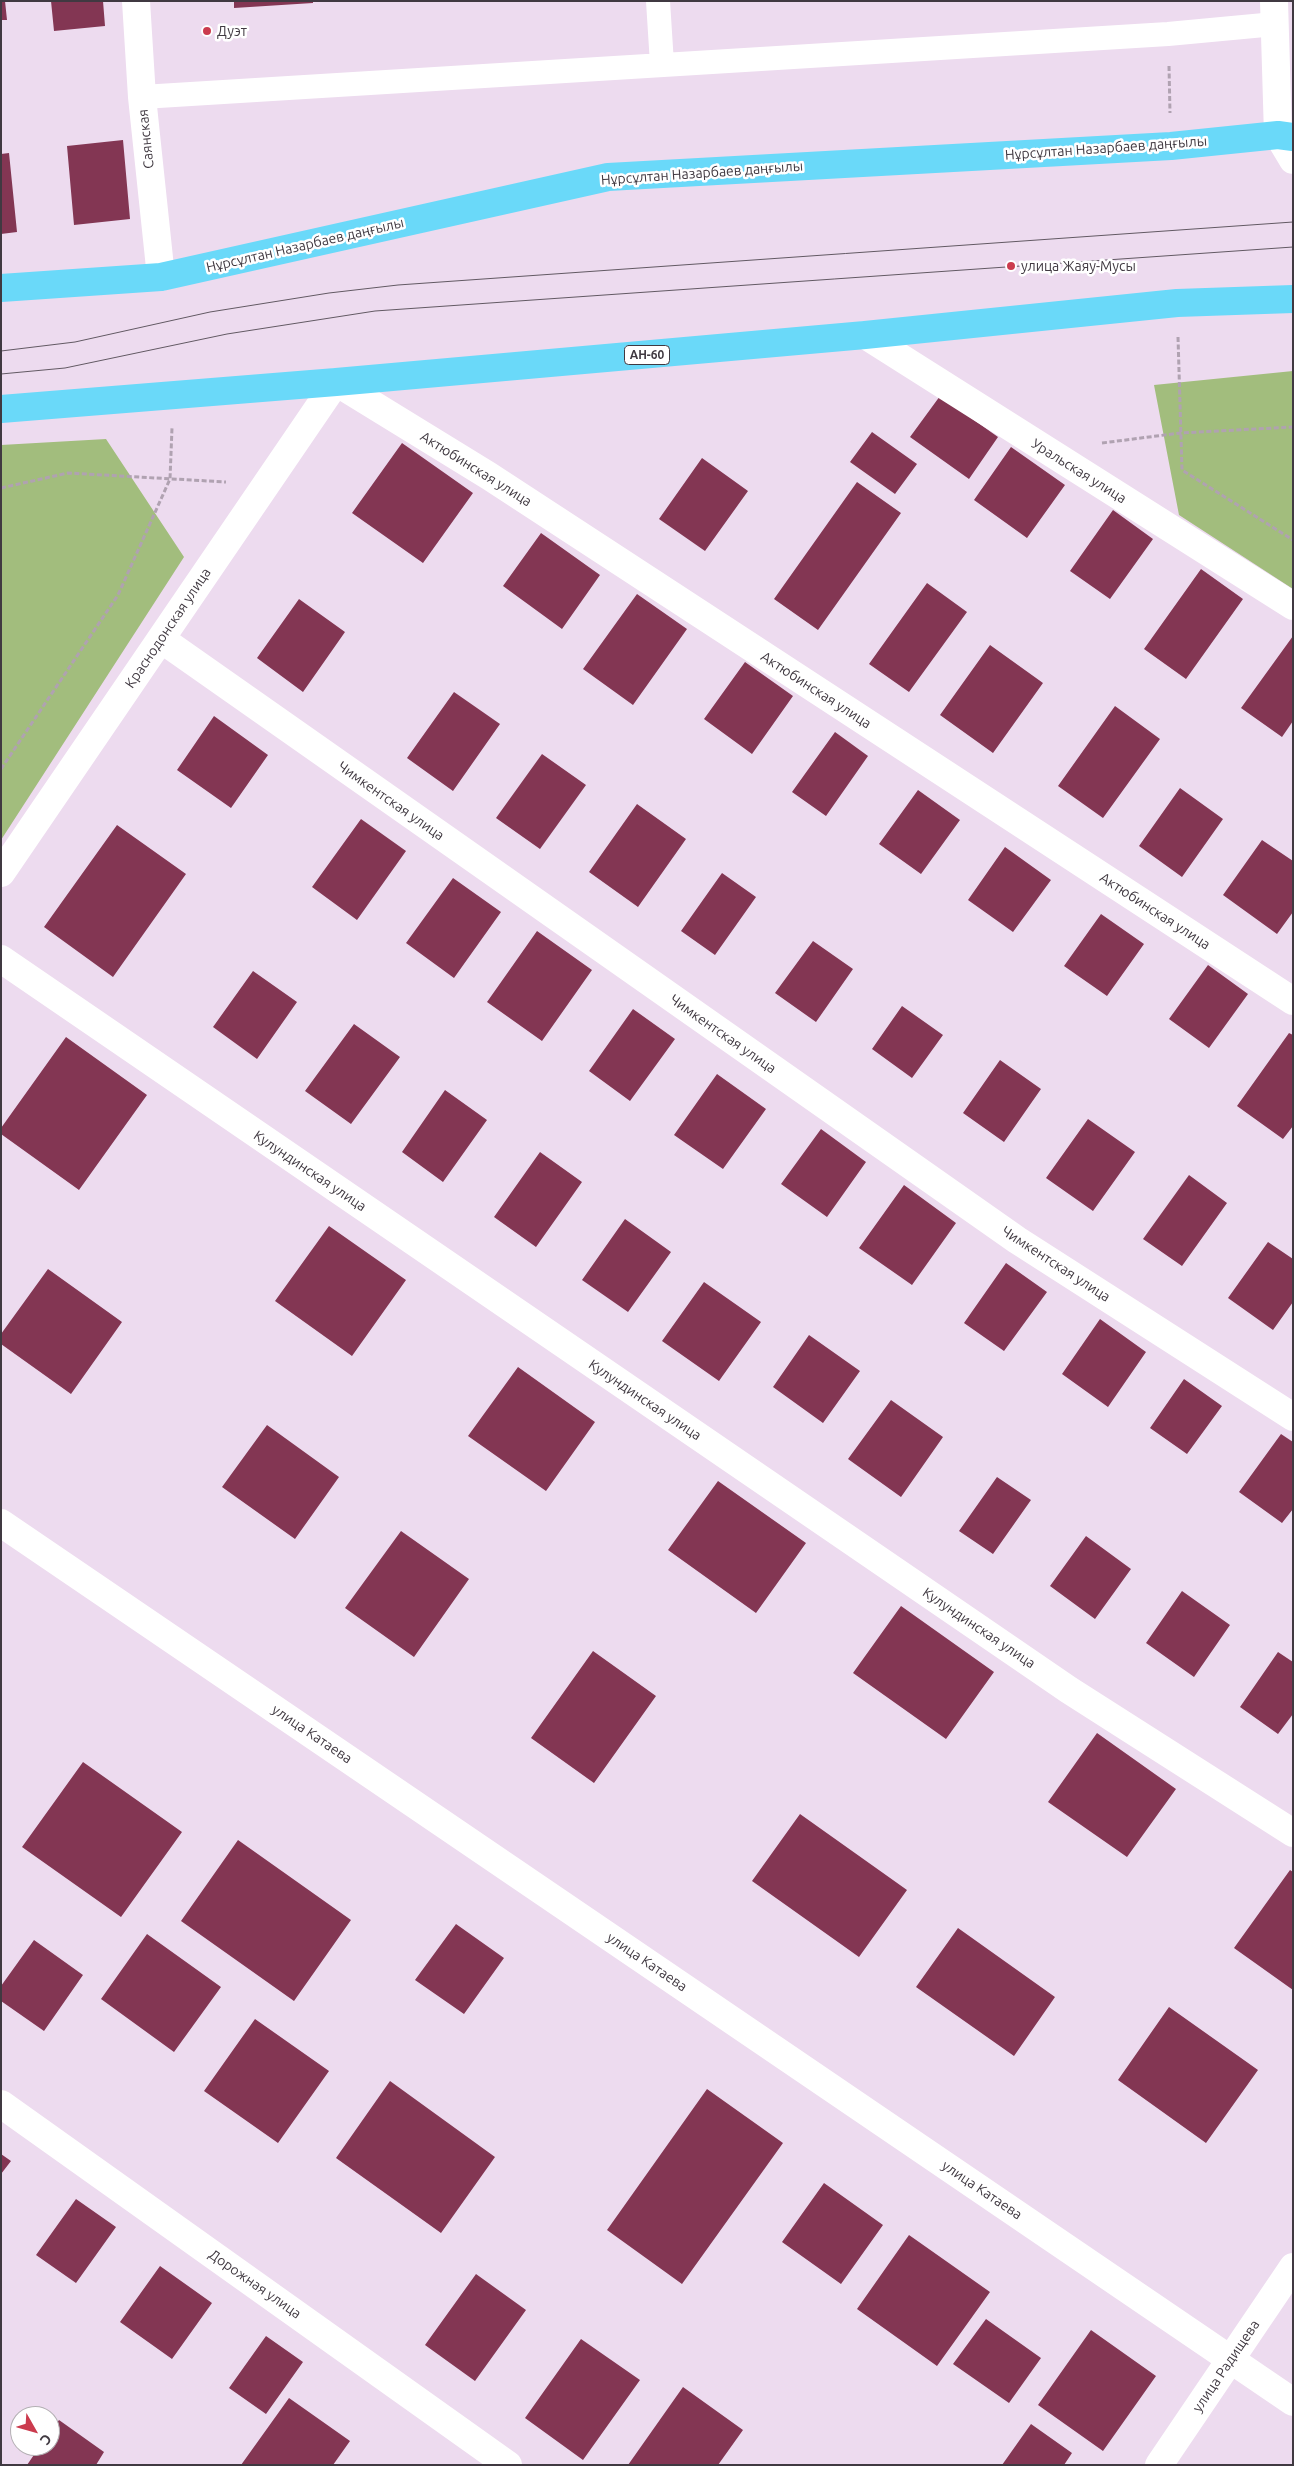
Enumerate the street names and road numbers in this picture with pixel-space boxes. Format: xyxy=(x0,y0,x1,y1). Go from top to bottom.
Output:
street label: Саянская xyxy=(135,108,157,170)
street label: Нұрсұлтан Назарбаев даңғылы xyxy=(1004,133,1208,163)
street label: Нұрсұлтан Назарбаев даңғылы xyxy=(600,158,804,188)
street label: Нұрсұлтан Назарбаев даңғылы xyxy=(204,214,406,276)
road number: АН-60 xyxy=(624,346,670,364)
street label: Актюбинская улица xyxy=(417,428,535,510)
street label: Уральская улица xyxy=(1029,435,1129,507)
street label: Краснодонская улица xyxy=(122,565,214,691)
street label: Актюбинская улица xyxy=(758,648,874,732)
street label: Чимкентская улица xyxy=(335,758,447,844)
street label: Актюбинская улица xyxy=(1097,869,1213,953)
street label: Чимкентская улица xyxy=(667,991,779,1077)
street label: Кулундинская улица xyxy=(250,1127,370,1215)
street label: Чимкентская улица xyxy=(999,1223,1113,1305)
street label: Кулундинская улица xyxy=(585,1356,705,1444)
street label: Кулундинская улица xyxy=(919,1584,1039,1672)
street label: улица Катаева xyxy=(269,1701,355,1767)
street label: улица Катаева xyxy=(604,1929,690,1995)
street label: улица Катаева xyxy=(939,2157,1025,2223)
street label: Дорожная улица xyxy=(206,2246,304,2322)
street label: улица Радищева xyxy=(1189,2317,1263,2415)

